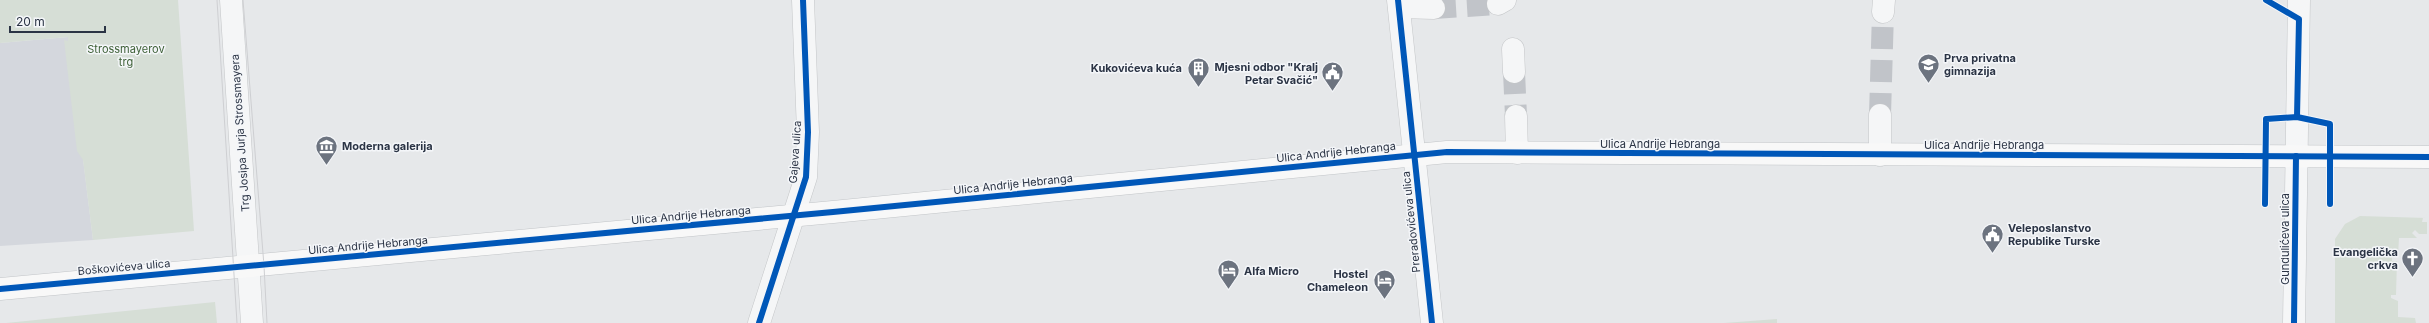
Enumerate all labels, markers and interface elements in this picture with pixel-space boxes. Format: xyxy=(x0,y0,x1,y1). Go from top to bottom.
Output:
scale bar xyxy=(10,8,105,34)
text: 20 m xyxy=(16,14,45,29)
park label: Strossmayerov trg xyxy=(87,42,165,69)
school or university icon: Prva privatna gimnazija xyxy=(1916,51,1942,84)
place label: Prva privatna gimnazija xyxy=(1944,51,2016,78)
street label: Trg Josipa Jurja Strossmayera xyxy=(228,54,252,212)
building icon: Kukovićeva kuća xyxy=(1185,55,1211,88)
place label: Mjesni odbor "Kralj Petar Svačić" xyxy=(1215,60,1318,87)
public building icon: Mjesni odbor "Kralj Petar Svačić" xyxy=(1320,60,1346,93)
place label: Kukovićeva kuća xyxy=(1091,61,1182,75)
street label: Gajeva ulica xyxy=(786,120,804,184)
museum icon: Moderna galerija xyxy=(313,133,339,166)
street label: Ulica Andrije Hebranga xyxy=(1600,137,1720,151)
street label: Ulica Andrije Hebranga xyxy=(1924,138,2044,152)
place label: Moderna galerija xyxy=(342,139,433,153)
street label: Ulica Andrije Hebranga xyxy=(1275,139,1397,165)
street label: Ulica Andrije Hebranga xyxy=(952,171,1074,197)
street label: Preradovićeva ulica xyxy=(1399,171,1423,273)
street label: Gundulićeva ulica xyxy=(2278,193,2292,285)
street label: Ulica Andrije Hebranga xyxy=(631,203,751,227)
public building icon: Veleposlanstvo Republike Turske xyxy=(1979,221,2005,254)
place label: Veleposlanstvo Republike Turske xyxy=(2008,221,2101,248)
street label: Ulica Andrije Hebranga xyxy=(308,233,428,257)
place label: Evangelička crkva xyxy=(2333,245,2398,272)
church icon: Evangelička crkva xyxy=(2400,245,2426,278)
street label: Boškovićeva ulica xyxy=(77,256,171,278)
hotel icon: Alfa Micro xyxy=(1216,258,1242,291)
place label: Alfa Micro xyxy=(1244,264,1299,278)
place label: Hostel Chameleon xyxy=(1307,267,1368,294)
hotel icon: Hostel Chameleon xyxy=(1371,267,1397,300)

